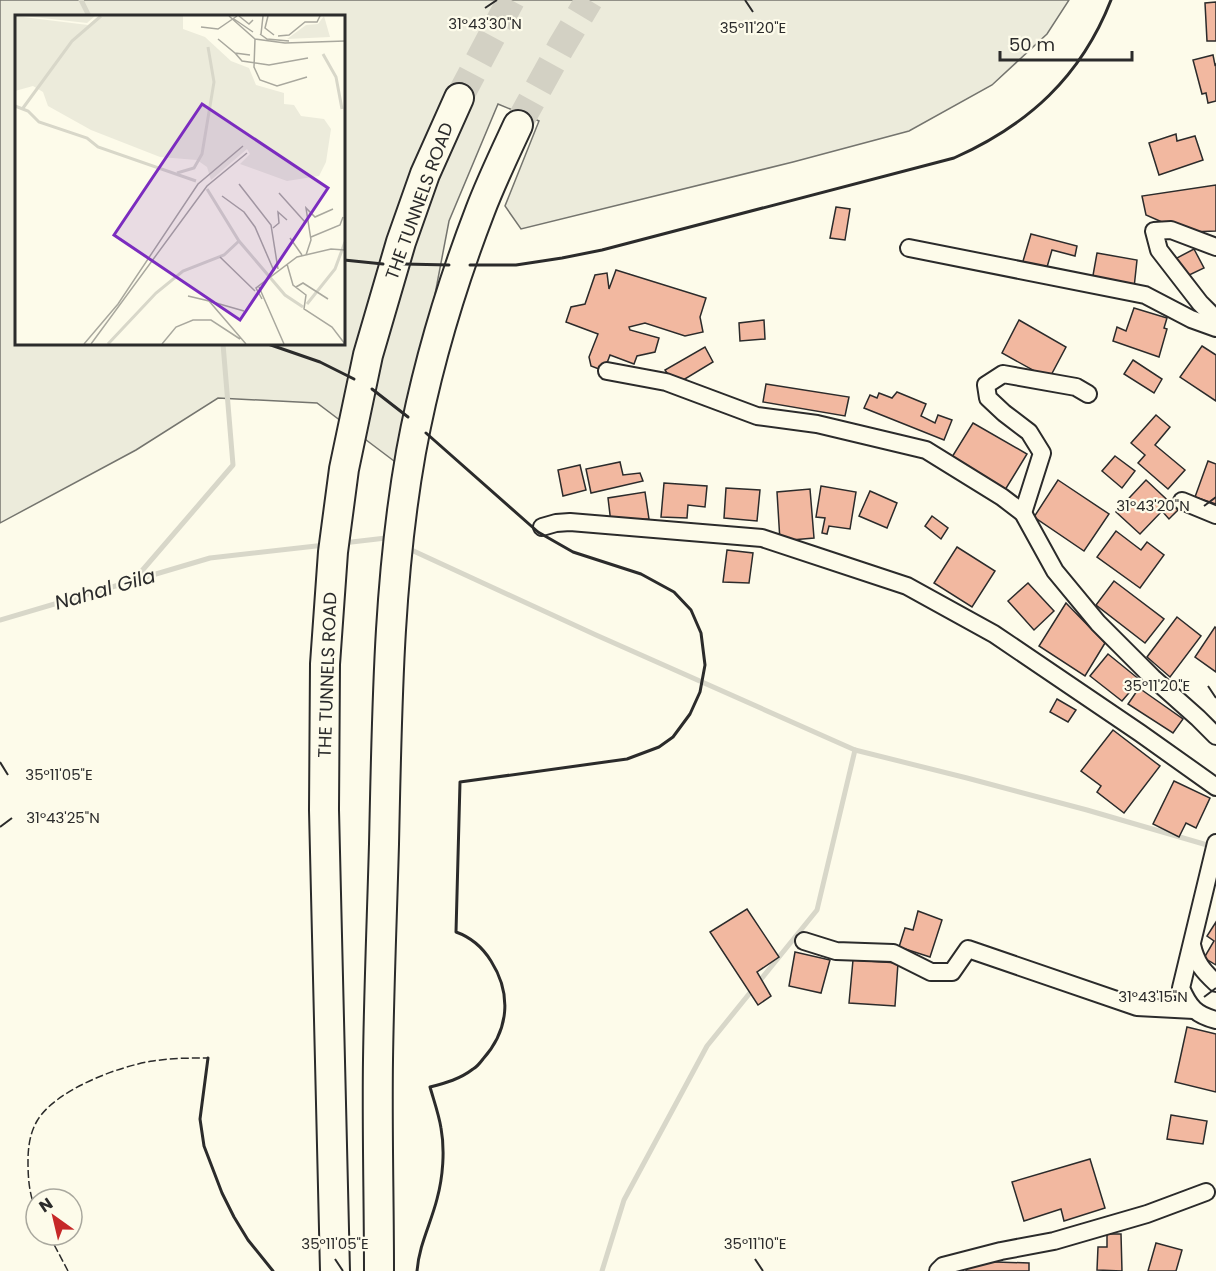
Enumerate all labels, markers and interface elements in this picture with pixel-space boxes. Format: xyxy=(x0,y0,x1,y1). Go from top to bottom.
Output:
text: 31°43'30"N xyxy=(448,13,522,34)
inset map xyxy=(15,15,345,345)
text: 35°11'20"E xyxy=(720,17,786,38)
scale bar xyxy=(1000,24,1132,62)
text: 50 m xyxy=(1009,32,1055,57)
street label: THE TUNNELS ROAD xyxy=(379,119,459,283)
text: 31°43'20"N xyxy=(1116,495,1190,516)
water label: Nahal Gila xyxy=(51,561,159,617)
street label: THE TUNNELS ROAD xyxy=(312,592,342,758)
text: 35°11'20"E xyxy=(1124,675,1190,696)
text: 35°11'05"E xyxy=(25,764,93,785)
text: 31°43'25"N xyxy=(26,807,100,828)
text: 31°43'15"N xyxy=(1118,986,1188,1007)
north arrow xyxy=(24,1187,84,1247)
text: N xyxy=(34,1192,57,1218)
text: 35°11'05"E xyxy=(301,1233,369,1254)
text: 35°11'10"E xyxy=(724,1233,786,1254)

